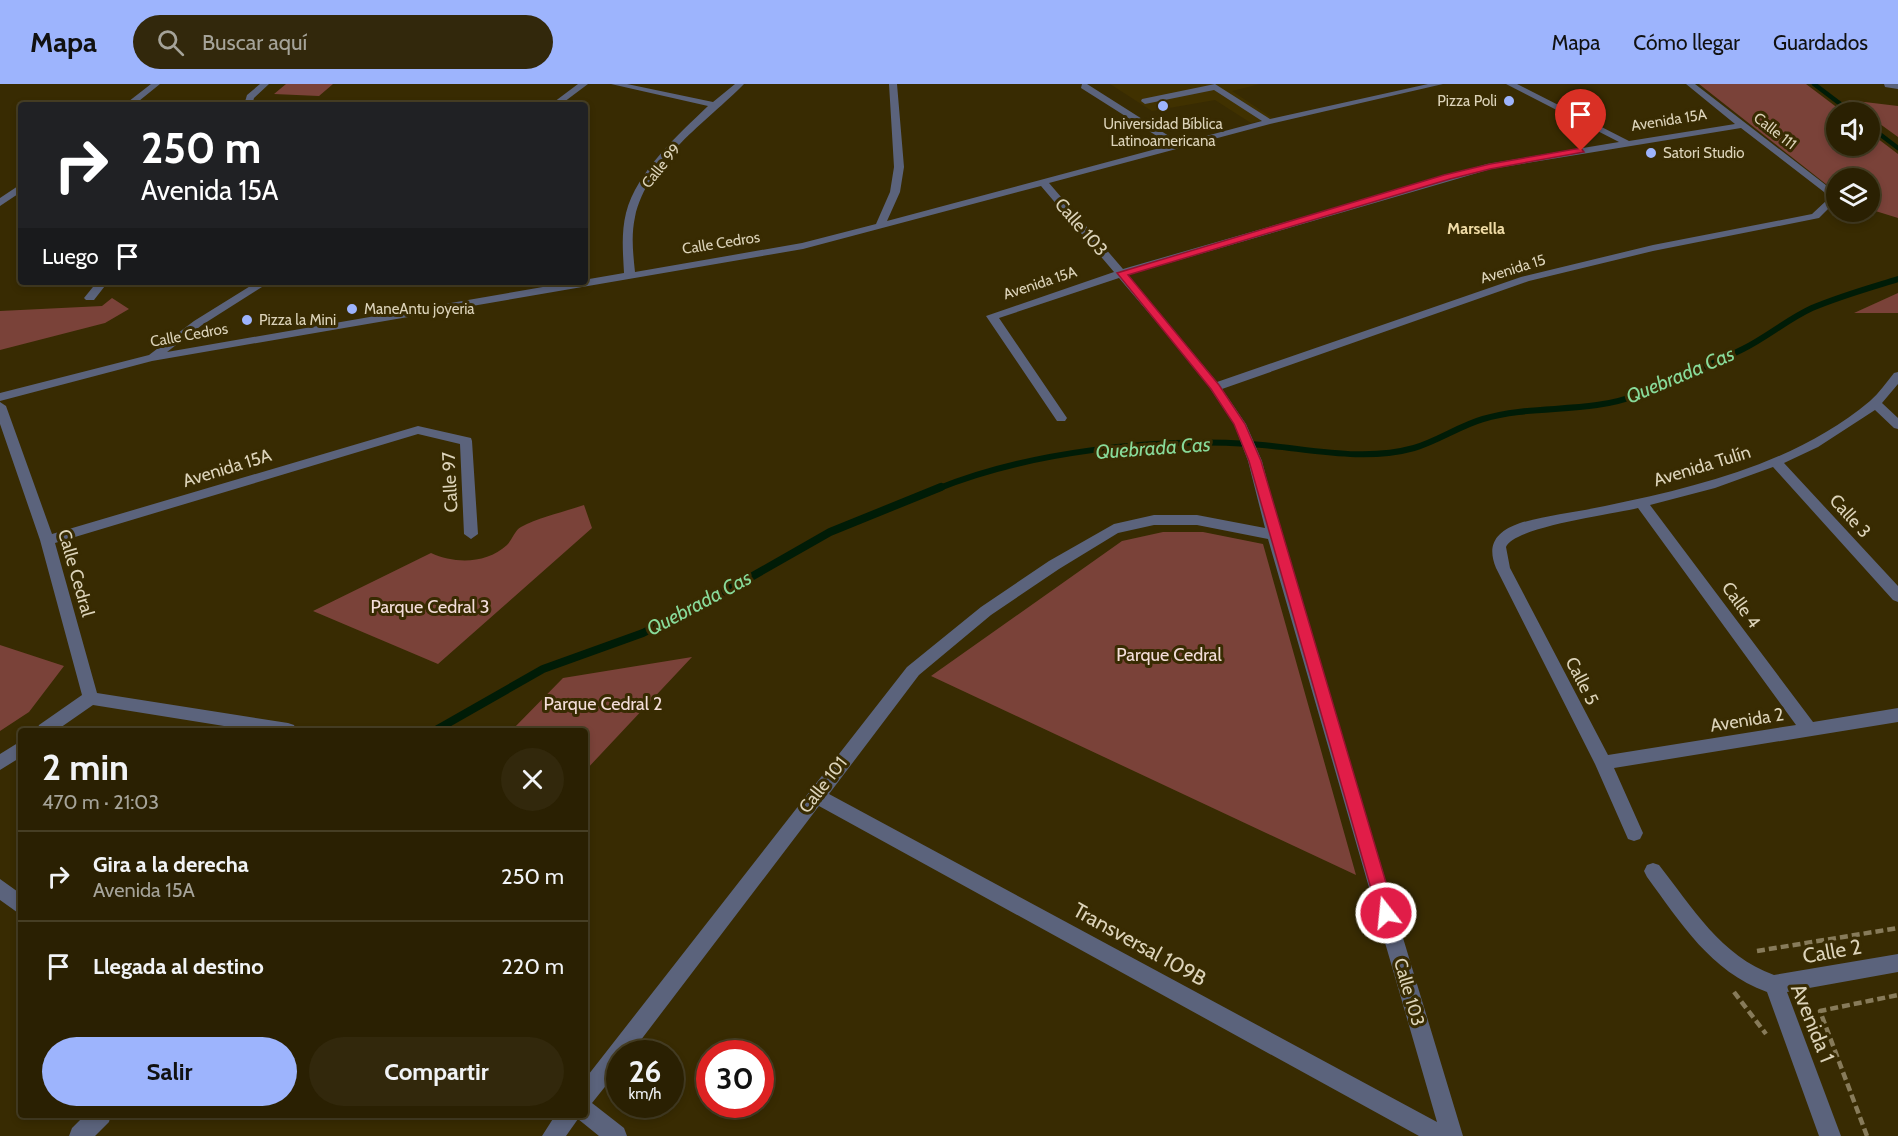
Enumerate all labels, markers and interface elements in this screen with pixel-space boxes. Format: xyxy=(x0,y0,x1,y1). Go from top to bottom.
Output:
search box xyxy=(133,15,553,69)
text: Mapa xyxy=(30,25,97,59)
icon: search xyxy=(154,26,187,59)
text: Buscar aquí xyxy=(202,29,307,56)
text: Mapa xyxy=(1552,30,1600,55)
text: Cómo llegar xyxy=(1633,30,1740,55)
text: Guardados xyxy=(1773,30,1868,55)
pin xyxy=(1555,89,1606,151)
place label: Pizza Poli xyxy=(1437,92,1497,110)
marker: Pizza Poli xyxy=(1502,94,1516,108)
icon: arrive xyxy=(1564,98,1597,131)
marker: Universidad Bíblica Latinoamericana xyxy=(1156,99,1170,113)
map controls xyxy=(1826,102,1880,222)
button: sound xyxy=(1826,102,1880,156)
street label: Avenida 15A xyxy=(1630,105,1709,135)
street label: Calle 111 xyxy=(1750,109,1800,153)
place label: Universidad Bíblica Latinoamericana xyxy=(1103,115,1224,150)
text: 250 m xyxy=(141,122,261,174)
icon: right xyxy=(42,126,120,204)
street label: Calle 99 xyxy=(638,140,684,192)
place label: Satori Studio xyxy=(1663,144,1745,162)
marker: Satori Studio xyxy=(1644,146,1658,160)
button: layers xyxy=(1826,168,1880,222)
text: Avenida 15A xyxy=(141,174,278,207)
street label: Calle 103 xyxy=(1050,194,1112,260)
district label: Marsella xyxy=(1447,219,1505,238)
street label: Calle Cedros xyxy=(681,228,761,258)
icon: arrive xyxy=(111,240,144,273)
text: Luego xyxy=(42,243,99,270)
street label: Avenida 15 xyxy=(1478,251,1548,287)
street label: Avenida 15A xyxy=(1001,262,1080,303)
place label: ManeAntu joyeria xyxy=(364,300,475,318)
marker: ManeAntu joyeria xyxy=(345,302,359,316)
place label: Pizza la Mini xyxy=(259,311,336,329)
marker: Pizza la Mini xyxy=(240,313,254,327)
street label: Calle Cedros xyxy=(149,319,229,351)
water label: Quebrada Cas xyxy=(1622,341,1738,409)
water label: Quebrada Cas xyxy=(1095,432,1212,464)
street label: Avenida Tulín xyxy=(1651,441,1753,491)
street label: Avenida 15A xyxy=(180,444,274,492)
street label: Calle 97 xyxy=(437,451,463,513)
street label: Calle 3 xyxy=(1825,490,1875,542)
street label: Calle Cedral xyxy=(53,527,99,620)
water label: Quebrada Cas xyxy=(642,565,756,641)
street label: Calle 4 xyxy=(1717,578,1765,632)
park label: Parque Cedral 3 xyxy=(370,596,490,618)
park label: Parque Cedral xyxy=(1116,644,1222,666)
street label: Calle 5 xyxy=(1561,653,1603,709)
park label: Parque Cedral 2 xyxy=(544,693,662,715)
street label: Avenida 2 xyxy=(1709,703,1785,737)
text: 2 min xyxy=(42,745,129,789)
button: close xyxy=(501,748,564,811)
street label: Calle 101 xyxy=(794,752,852,818)
text: 470 m · 21:03 xyxy=(42,790,159,814)
text: Gira a la derecha xyxy=(93,851,249,878)
icon: right xyxy=(42,860,75,893)
text: 250 m xyxy=(501,863,564,890)
text: Avenida 15A xyxy=(93,878,195,902)
position arrow xyxy=(1354,881,1418,945)
street label: Transversal 109B xyxy=(1069,897,1211,991)
street label: Calle 2 xyxy=(1801,934,1863,968)
icon: arrive xyxy=(42,950,75,983)
text: Llegada al destino xyxy=(93,953,264,980)
text: 220 m xyxy=(501,953,564,980)
street label: Calle 103 xyxy=(1389,956,1429,1028)
street label: Avenida 1 xyxy=(1786,980,1840,1066)
button: Salir xyxy=(42,1037,297,1106)
button: Compartir xyxy=(309,1037,564,1106)
speed limit sign: 30 xyxy=(696,1040,774,1118)
text: 26 xyxy=(629,1053,661,1090)
text: km/h xyxy=(629,1085,661,1103)

